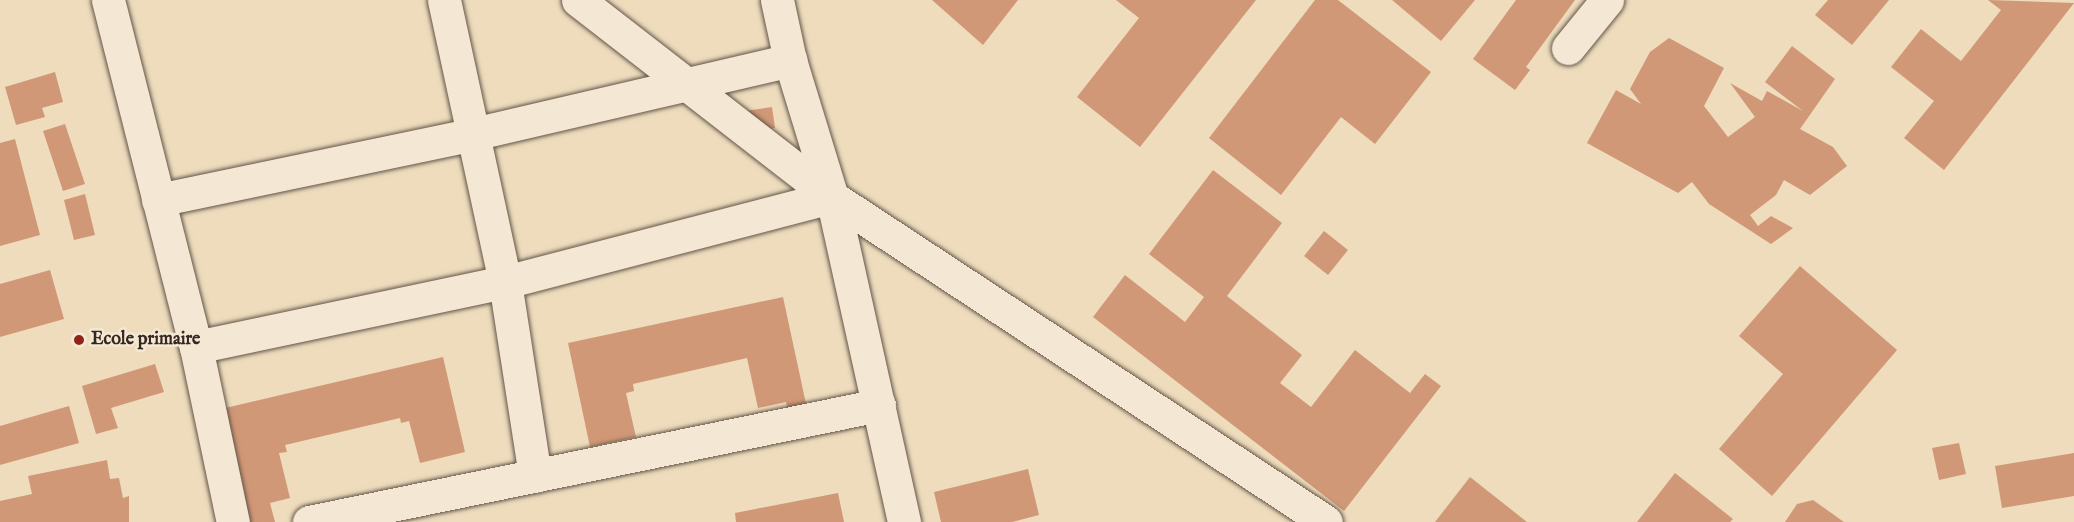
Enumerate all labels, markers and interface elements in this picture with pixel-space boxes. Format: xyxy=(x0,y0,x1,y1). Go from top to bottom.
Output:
place label: Ecole primaire xyxy=(91,329,200,351)
marker: Ecole primaire xyxy=(72,333,86,347)

